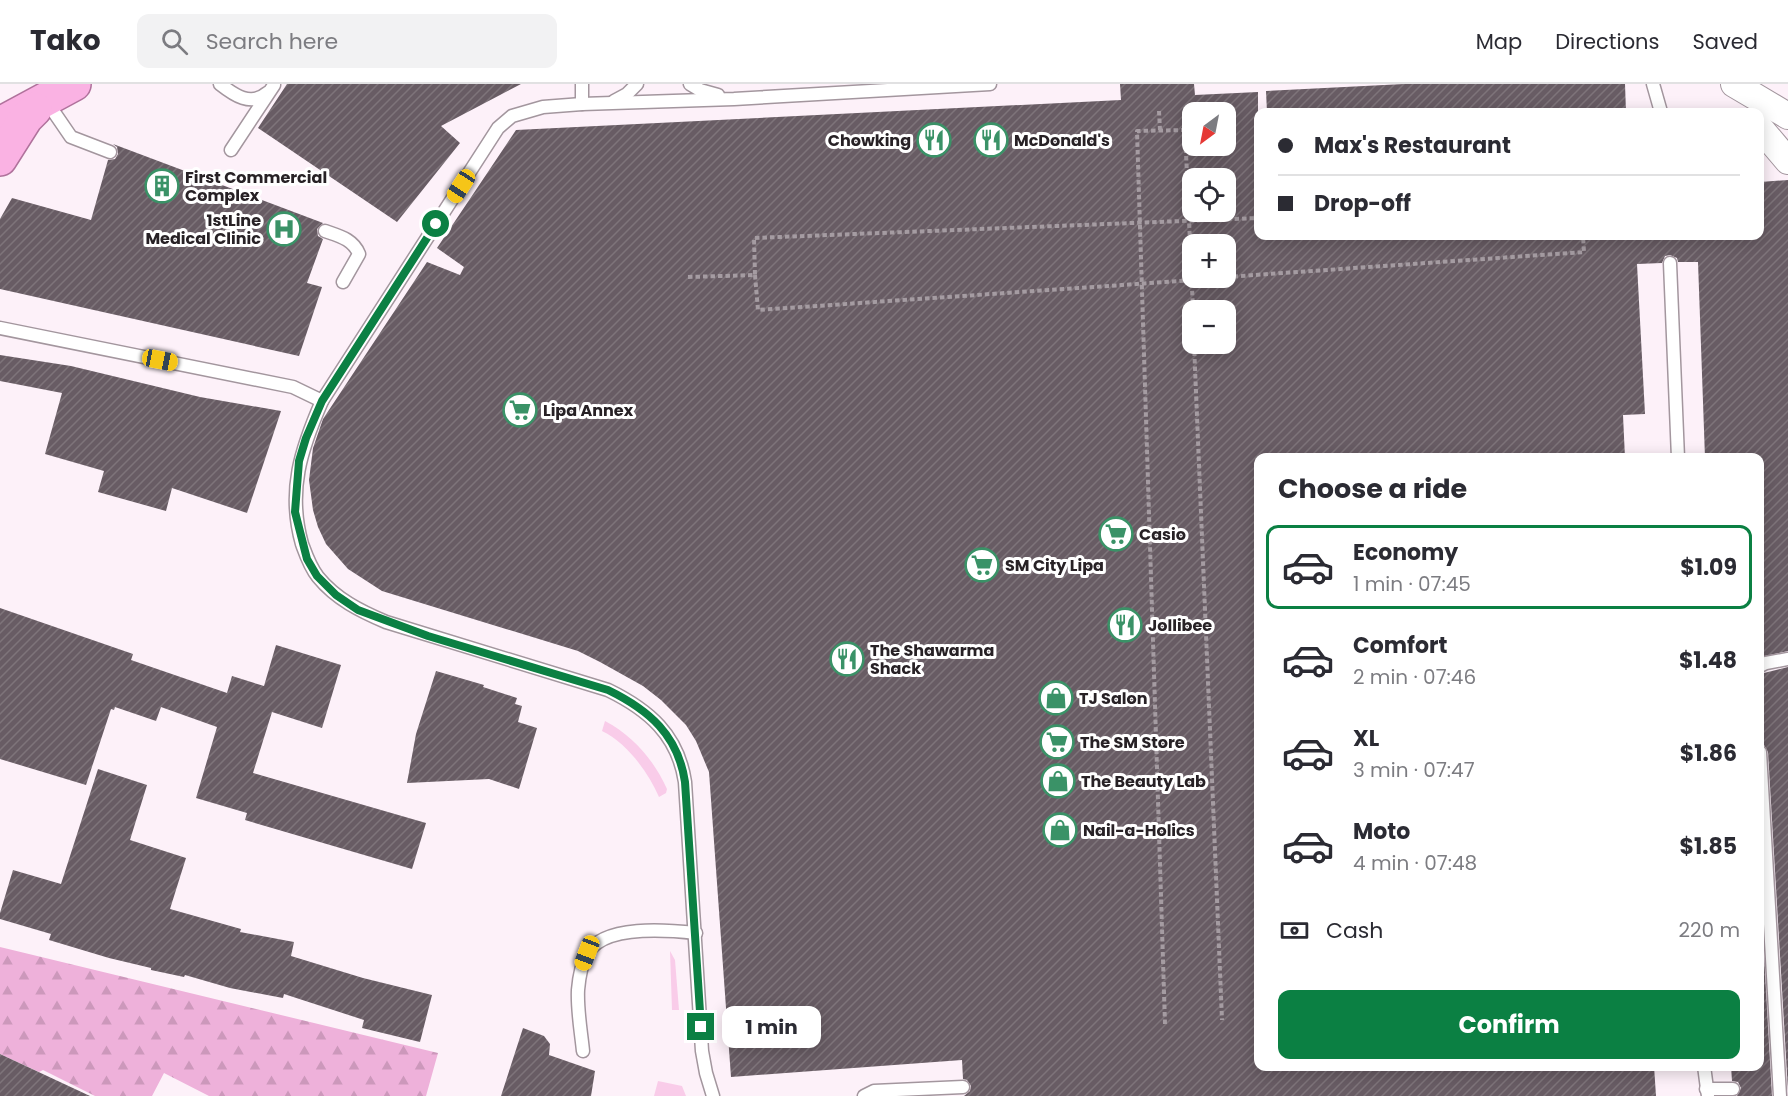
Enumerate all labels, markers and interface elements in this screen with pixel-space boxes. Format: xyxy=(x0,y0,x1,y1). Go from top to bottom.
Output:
search box xyxy=(137,14,557,68)
text: Tako xyxy=(30,21,101,60)
icon: search xyxy=(158,25,191,58)
text: Search here xyxy=(206,26,338,57)
text: Map xyxy=(1476,27,1522,56)
text: Directions xyxy=(1555,27,1659,56)
text: Saved xyxy=(1692,27,1758,56)
north arrow xyxy=(1182,102,1236,156)
map controls xyxy=(1182,102,1236,354)
restaurant icon: Chowking xyxy=(916,122,952,158)
restaurant icon: McDonald's xyxy=(973,122,1009,158)
place label: Chowking xyxy=(828,129,911,152)
place label: McDonald's xyxy=(1014,129,1110,152)
text: Max's Restaurant xyxy=(1314,130,1511,161)
place label: First Commercial Complex xyxy=(185,166,327,207)
car xyxy=(444,166,478,206)
building icon: First Commercial Complex xyxy=(144,168,180,204)
button: locate xyxy=(1182,168,1236,222)
text: Drop-off xyxy=(1314,188,1411,219)
place label: 1stLine Medical Clinic xyxy=(145,209,261,250)
route start xyxy=(422,210,449,237)
hospital icon: 1stLine Medical Clinic xyxy=(266,211,302,247)
button: + xyxy=(1182,234,1236,288)
button: − xyxy=(1182,300,1236,354)
car xyxy=(141,348,179,372)
supermarket icon: Lipa Annex xyxy=(502,392,538,428)
place label: Lipa Annex xyxy=(543,399,634,422)
text: Choose a ride xyxy=(1278,470,1467,507)
supermarket icon: Casio xyxy=(1098,516,1134,552)
place label: Casio xyxy=(1139,523,1186,546)
text: Economy xyxy=(1353,537,1458,568)
icon: car xyxy=(1281,540,1335,594)
supermarket icon: SM City Lipa xyxy=(964,547,1000,583)
text: $1.09 xyxy=(1680,552,1737,583)
place label: SM City Lipa xyxy=(1005,554,1104,577)
text: 1 min · 07:45 xyxy=(1353,570,1471,598)
restaurant icon: Jollibee xyxy=(1107,607,1143,643)
place label: Jollibee xyxy=(1148,614,1212,637)
text: Comfort xyxy=(1353,630,1447,661)
icon: car xyxy=(1281,633,1335,687)
place label: The Shawarma Shack xyxy=(870,639,994,680)
restaurant icon: The Shawarma Shack xyxy=(829,641,865,677)
text: $1.48 xyxy=(1679,645,1737,676)
text: 2 min · 07:46 xyxy=(1353,663,1476,691)
shop icon: TJ Salon xyxy=(1038,680,1074,716)
place label: TJ Salon xyxy=(1079,687,1148,710)
text: XL xyxy=(1353,723,1379,754)
supermarket icon: The SM Store xyxy=(1039,724,1075,760)
icon: car xyxy=(1281,726,1335,780)
place label: The SM Store xyxy=(1080,731,1185,754)
text: $1.86 xyxy=(1680,738,1737,769)
text: 3 min · 07:47 xyxy=(1353,756,1475,784)
shop icon: The Beauty Lab xyxy=(1040,763,1076,799)
place label: The Beauty Lab xyxy=(1081,770,1206,793)
shop icon: Nail-a-Holics xyxy=(1042,812,1078,848)
text: Moto xyxy=(1353,816,1410,847)
place label: Nail-a-Holics xyxy=(1083,819,1195,842)
icon: car xyxy=(1281,819,1335,873)
text: $1.85 xyxy=(1679,831,1737,862)
text: 4 min · 07:48 xyxy=(1353,849,1477,877)
icon: cash xyxy=(1278,914,1311,947)
text: Cash xyxy=(1326,915,1383,946)
text: 220 m xyxy=(1679,916,1740,944)
car xyxy=(572,933,602,973)
button: Confirm xyxy=(1278,990,1740,1059)
callout: 1 min xyxy=(722,1006,821,1048)
route end xyxy=(687,1013,714,1040)
text: 1 min xyxy=(745,1013,798,1041)

